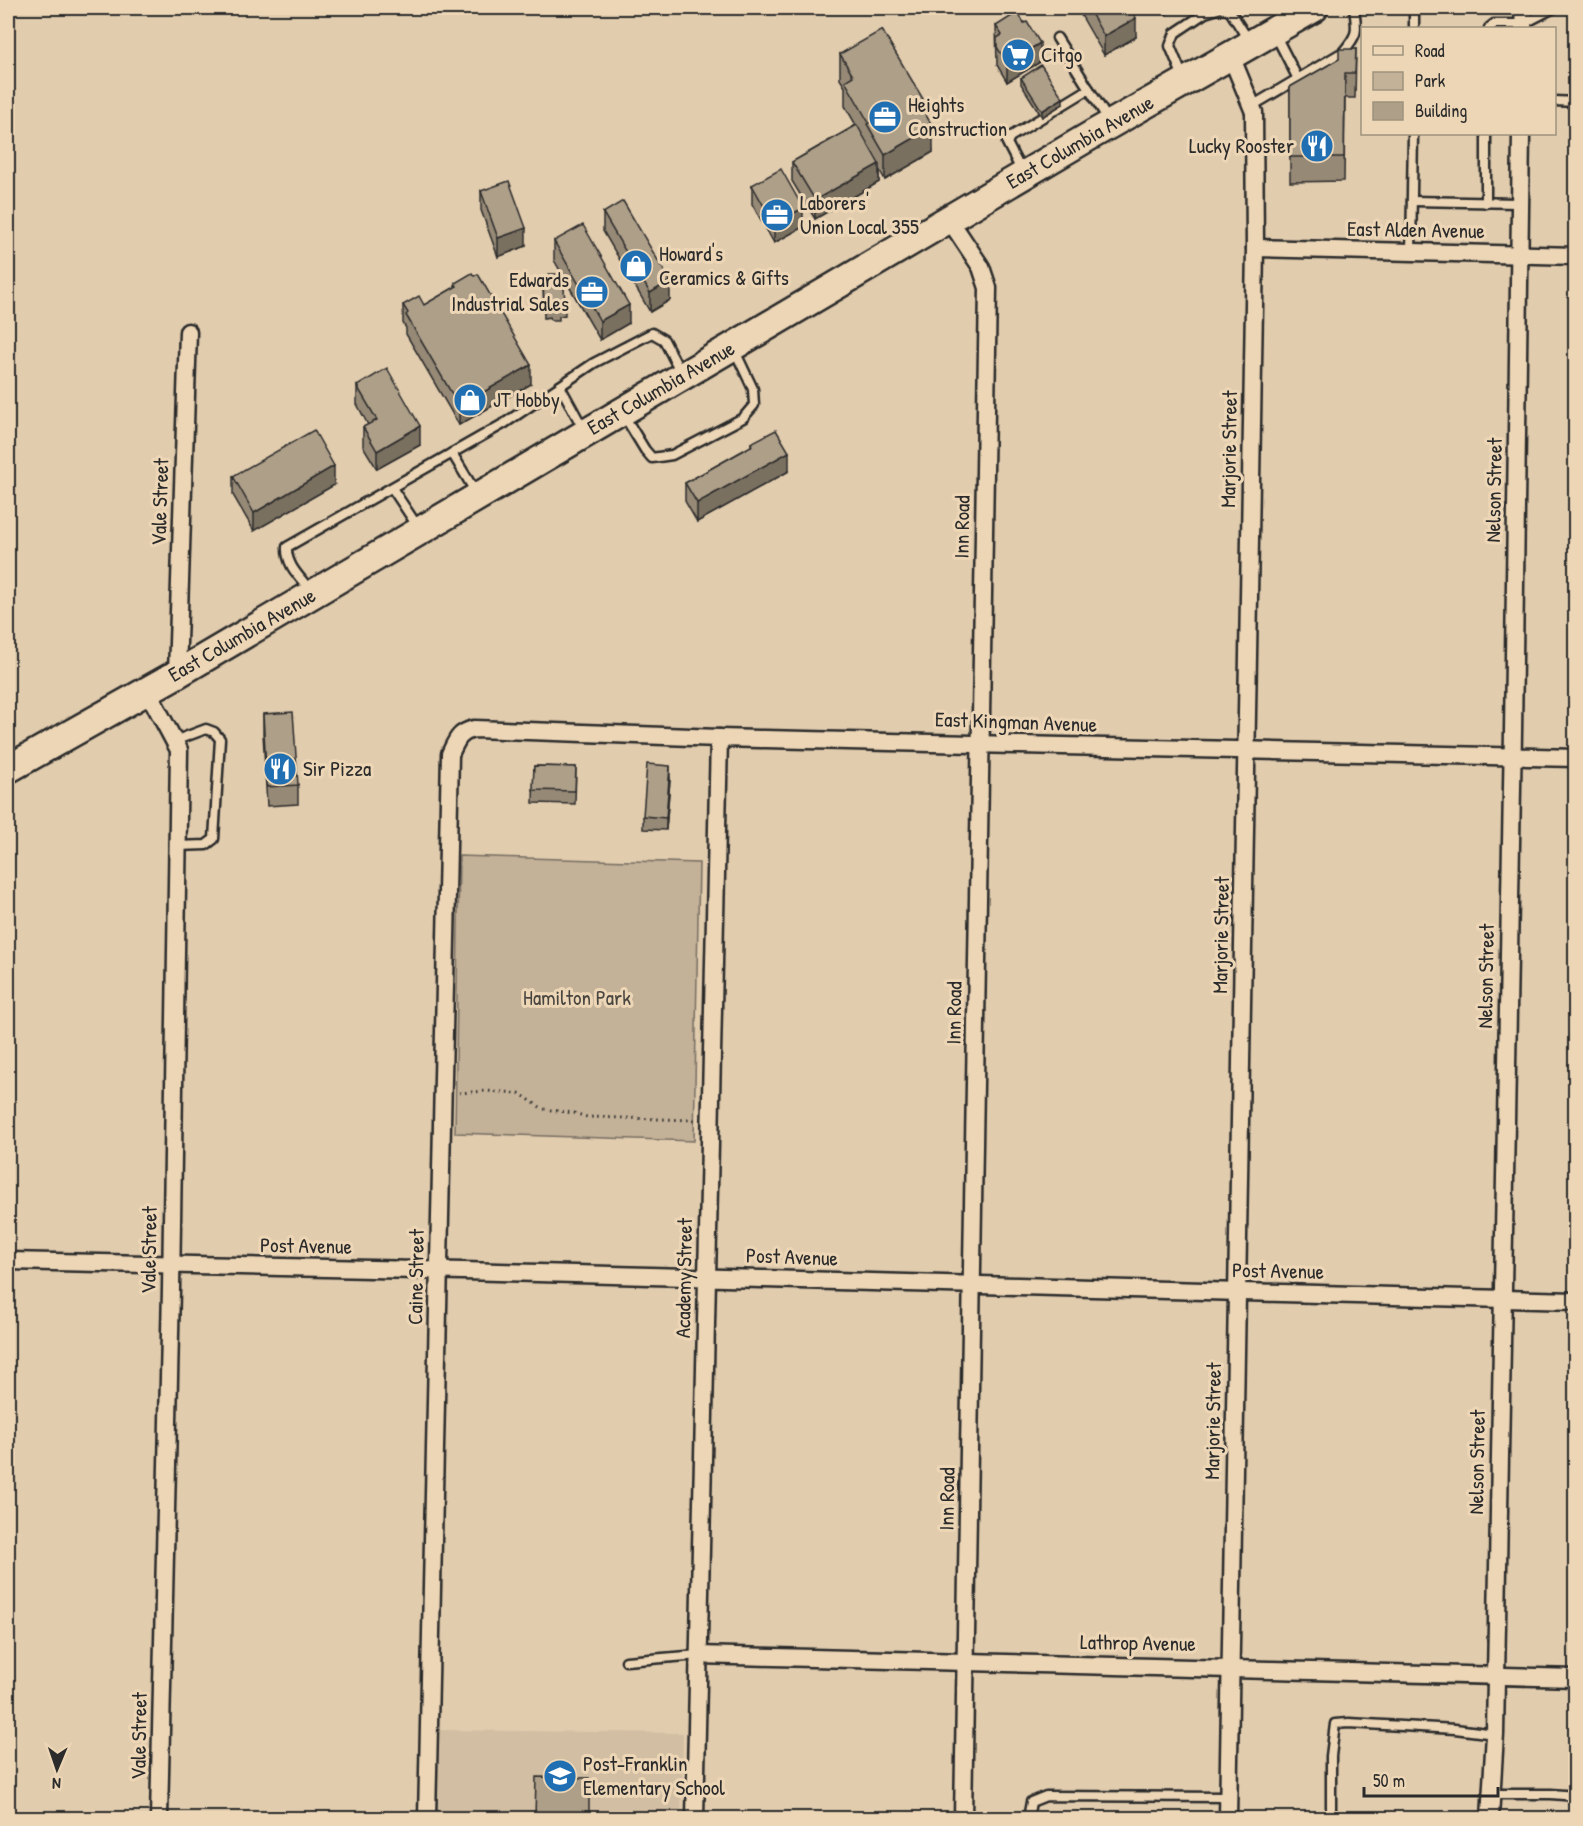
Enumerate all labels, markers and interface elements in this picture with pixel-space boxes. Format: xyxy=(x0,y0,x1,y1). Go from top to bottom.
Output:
legend xyxy=(1361,27,1556,135)
supermarket icon: Citgo xyxy=(1000,37,1036,73)
text: Road xyxy=(1415,38,1445,63)
place label: Citgo xyxy=(1041,40,1082,69)
text: Park xyxy=(1415,68,1446,93)
street label: East Columbia Avenue xyxy=(1001,88,1159,196)
place label: Heights Construction xyxy=(908,90,1007,143)
text: Building xyxy=(1415,98,1467,123)
office icon: Heights Construction xyxy=(867,99,903,135)
restaurant icon: Lucky Rooster xyxy=(1299,128,1335,164)
place label: Lucky Rooster xyxy=(1189,131,1294,160)
place label: Laborers' Union Local 355 xyxy=(800,188,919,241)
office icon: Laborers' Union Local 355 xyxy=(759,197,795,233)
street label: East Alden Avenue xyxy=(1347,214,1485,245)
place label: Howard's Ceramics & Gifts xyxy=(659,239,789,292)
shop icon: Howard's Ceramics & Gifts xyxy=(618,248,654,284)
place label: Edwards Industrial Sales xyxy=(451,265,569,318)
office icon: Edwards Industrial Sales xyxy=(574,274,610,310)
street label: East Columbia Avenue xyxy=(582,334,740,442)
shop icon: JT Hobby xyxy=(452,382,488,418)
place label: JT Hobby xyxy=(493,385,560,414)
street label: Marjorie Street xyxy=(1213,389,1244,508)
street label: Nelson Street xyxy=(1478,437,1509,543)
street label: Vale Street xyxy=(143,457,176,546)
street label: Inn Road xyxy=(946,495,977,559)
street label: East Columbia Avenue xyxy=(163,581,321,689)
street label: East Kingman Avenue xyxy=(934,704,1098,739)
restaurant icon: Sir Pizza xyxy=(262,751,298,787)
place label: Sir Pizza xyxy=(303,754,371,783)
street label: Marjorie Street xyxy=(1205,875,1236,994)
street label: Nelson Street xyxy=(1470,923,1501,1029)
street label: Inn Road xyxy=(938,981,969,1045)
park label: Hamilton Park xyxy=(523,983,631,1012)
street label: Vale Street xyxy=(133,1205,164,1294)
street label: Academy Street xyxy=(668,1217,699,1338)
street label: Caine Street xyxy=(400,1228,431,1325)
street label: Post Avenue xyxy=(260,1230,352,1261)
street label: Post Avenue xyxy=(746,1240,838,1273)
street label: Post Avenue xyxy=(1232,1255,1324,1286)
street label: Marjorie Street xyxy=(1197,1361,1228,1480)
street label: Nelson Street xyxy=(1461,1409,1492,1515)
street label: Inn Road xyxy=(931,1467,962,1531)
street label: Lathrop Avenue xyxy=(1080,1627,1196,1658)
street label: Vale Street xyxy=(123,1691,154,1780)
north arrow xyxy=(27,1739,87,1799)
place label: Post-Franklin Elementary School xyxy=(583,1749,725,1802)
school or university icon: Post-Franklin Elementary School xyxy=(542,1758,578,1794)
scale bar xyxy=(1364,1760,1498,1798)
text: 50 m xyxy=(1373,1768,1405,1793)
text: N xyxy=(51,1773,61,1795)

